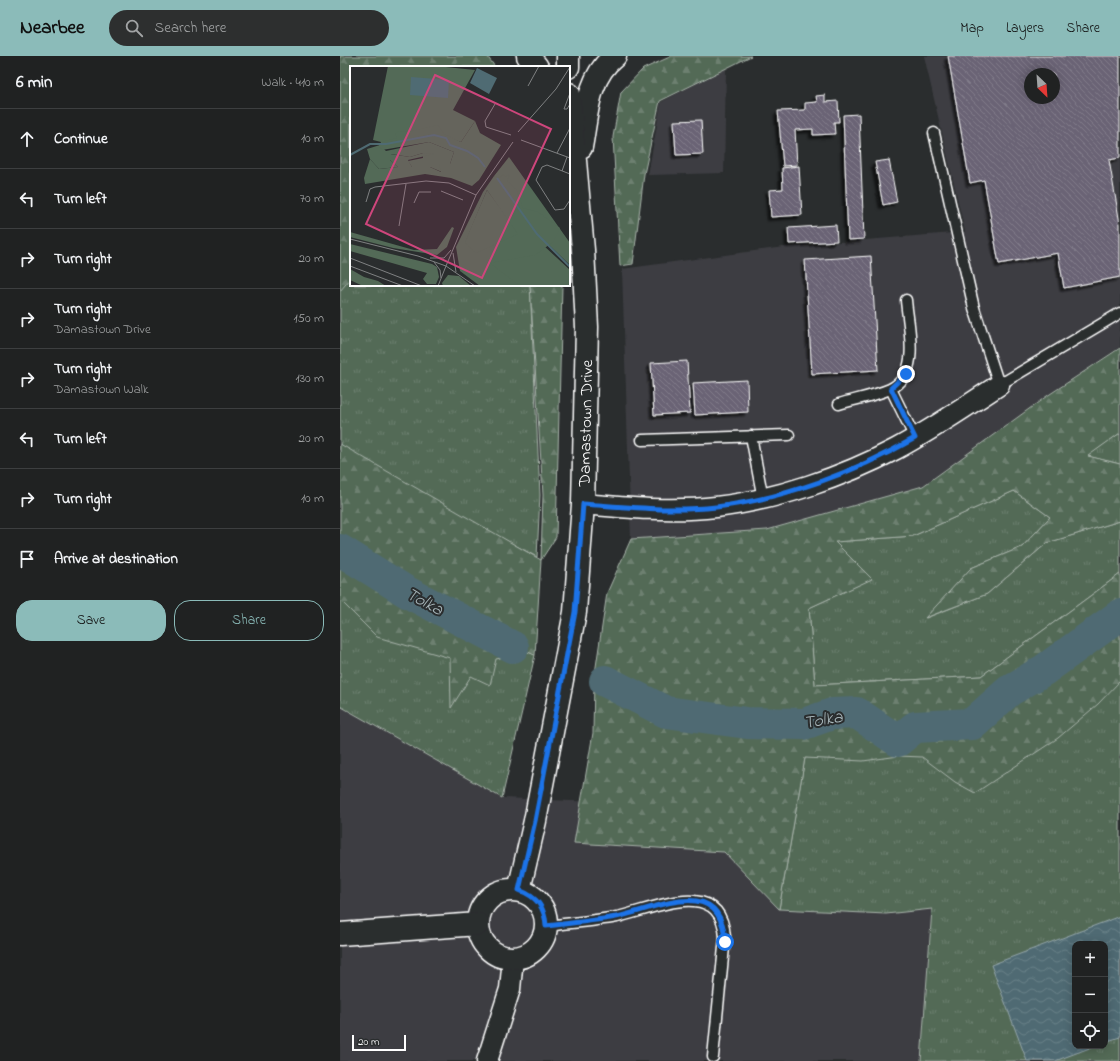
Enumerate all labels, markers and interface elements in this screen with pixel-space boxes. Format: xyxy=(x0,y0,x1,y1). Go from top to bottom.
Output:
search box xyxy=(109,10,389,46)
text: Nearbee xyxy=(20,15,85,42)
icon: search xyxy=(123,17,145,39)
text: Search here xyxy=(155,17,226,39)
text: Map xyxy=(960,18,984,39)
text: Layers xyxy=(1006,18,1044,39)
text: Share xyxy=(1066,18,1100,39)
inset map xyxy=(350,66,570,286)
north arrow xyxy=(1024,68,1060,104)
text: 6 min xyxy=(16,70,52,95)
text: Walk · 410 m xyxy=(261,73,324,92)
icon: ahead xyxy=(16,128,38,150)
text: Continue xyxy=(54,128,108,150)
text: 10 m xyxy=(301,129,324,148)
icon: left xyxy=(16,188,38,210)
text: Turn left xyxy=(54,188,107,210)
text: 70 m xyxy=(300,189,324,208)
icon: right xyxy=(16,248,38,270)
text: Turn right xyxy=(54,248,112,270)
text: 20 m xyxy=(299,249,324,268)
text: Turn right xyxy=(54,298,112,320)
icon: right xyxy=(16,308,38,330)
text: 150 m xyxy=(293,309,324,328)
text: Damastown Drive xyxy=(54,320,151,339)
text: Turn right xyxy=(54,358,112,380)
street label: Damastown Drive xyxy=(572,359,600,488)
route end xyxy=(897,365,915,383)
icon: right xyxy=(16,368,38,390)
text: 130 m xyxy=(296,369,324,388)
text: Damastown Walk xyxy=(54,380,149,399)
icon: left xyxy=(16,428,38,450)
text: Turn left xyxy=(54,428,107,450)
text: 20 m xyxy=(299,429,324,448)
icon: right xyxy=(16,488,38,510)
text: Turn right xyxy=(54,488,112,510)
text: 10 m xyxy=(301,489,324,508)
icon: arrive xyxy=(16,548,38,570)
text: Arrive at destination xyxy=(54,548,178,570)
water label: Tolka xyxy=(401,582,448,624)
button: Save xyxy=(16,600,166,641)
button: Share xyxy=(174,600,324,641)
water label: Tolka xyxy=(802,705,845,737)
route start xyxy=(716,933,734,951)
map controls xyxy=(1072,941,1108,1049)
button: + xyxy=(1072,941,1108,977)
button: − xyxy=(1072,977,1108,1013)
button: locate xyxy=(1072,1013,1108,1049)
scale bar xyxy=(352,1033,406,1052)
text: 20 m xyxy=(358,1034,380,1050)

